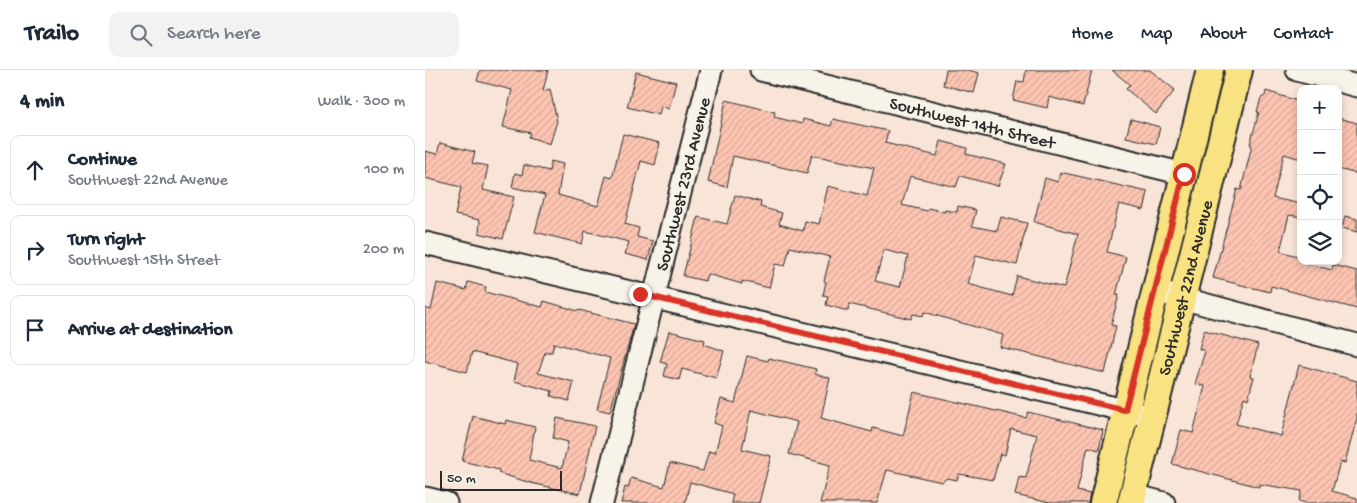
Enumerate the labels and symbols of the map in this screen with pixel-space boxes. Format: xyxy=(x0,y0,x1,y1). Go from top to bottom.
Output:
street label: Southwest 14th Street xyxy=(887,94,1059,155)
street label: Southwest 23rd Avenue xyxy=(653,95,717,274)
route start xyxy=(1173,163,1196,186)
street label: Southwest 22nd Avenue xyxy=(1155,198,1219,378)
route end xyxy=(629,283,652,306)
scale bar xyxy=(440,468,563,491)

